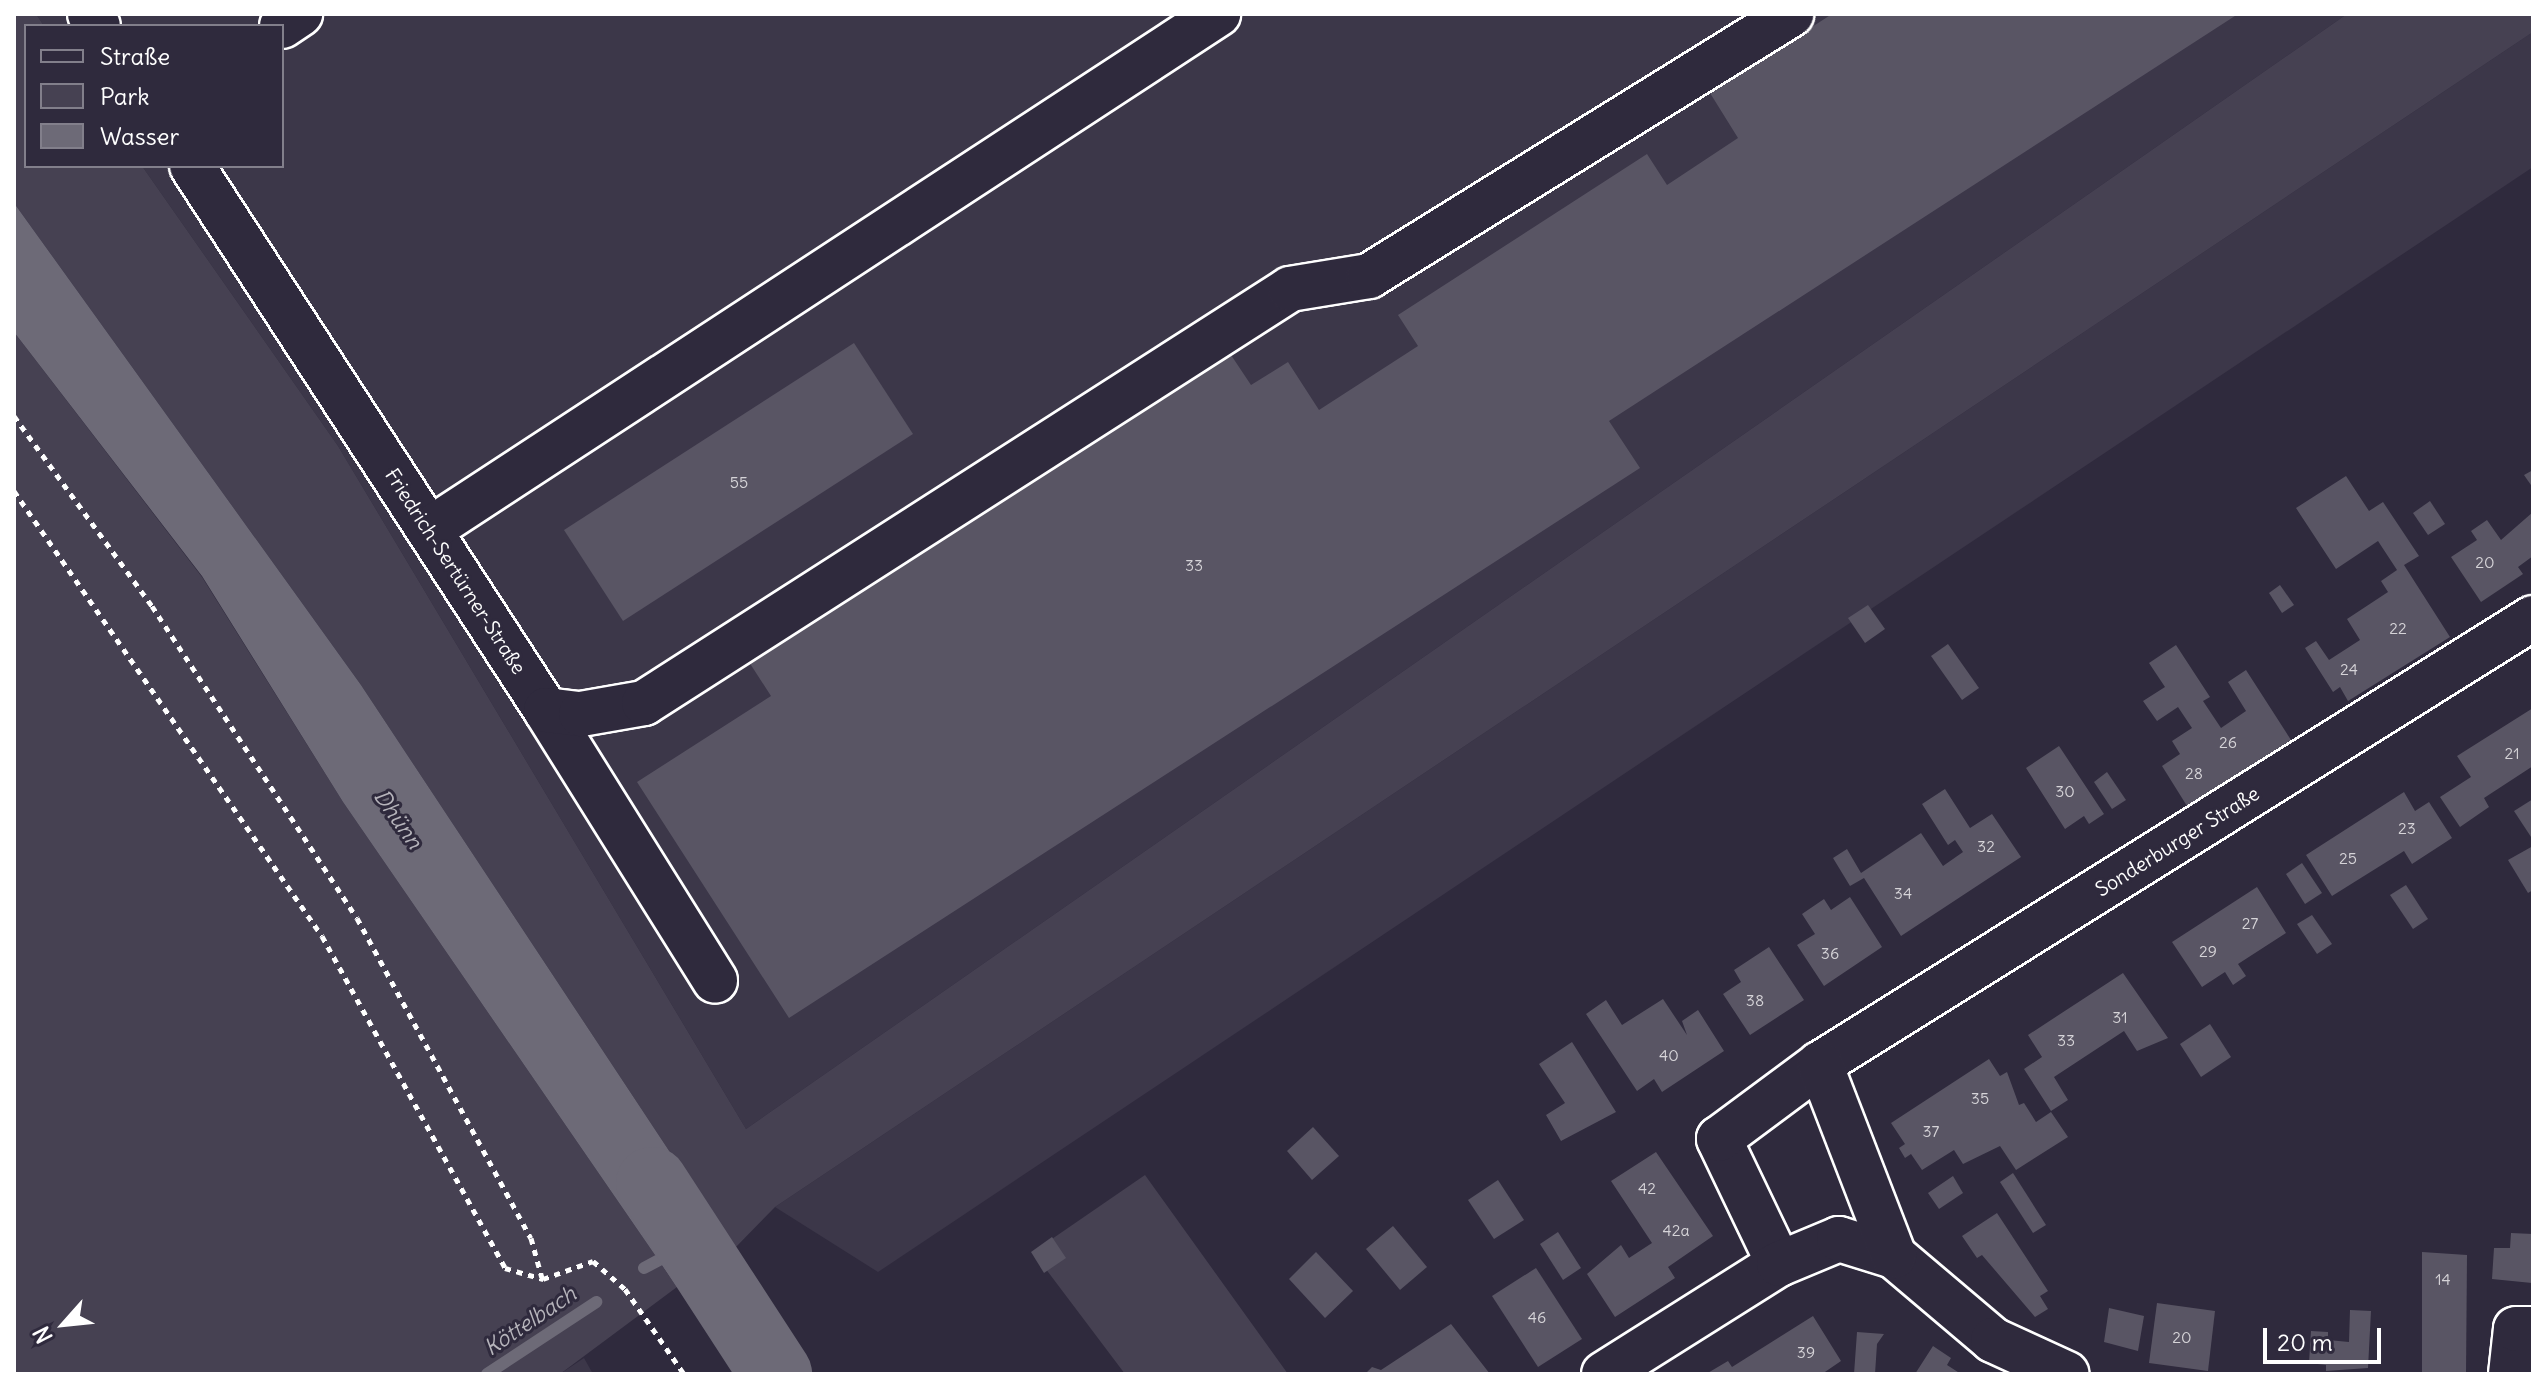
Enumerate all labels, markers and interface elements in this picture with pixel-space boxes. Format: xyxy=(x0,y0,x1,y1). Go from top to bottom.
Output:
legend xyxy=(24,24,284,168)
text: Straße xyxy=(100,41,170,71)
text: Park xyxy=(100,81,150,111)
text: Wasser xyxy=(100,121,179,151)
street label: Friedrich-Sertürner-Straße xyxy=(380,464,532,678)
house number: 55 xyxy=(730,472,748,492)
house number: 20 xyxy=(2475,552,2495,572)
house number: 33 xyxy=(1185,555,1203,575)
house number: 22 xyxy=(2389,618,2407,638)
house number: 24 xyxy=(2340,659,2358,679)
house number: 26 xyxy=(2219,732,2237,752)
house number: 21 xyxy=(2504,743,2520,763)
house number: 28 xyxy=(2185,763,2203,783)
house number: 30 xyxy=(2055,781,2075,801)
street label: Sonderburger Straße xyxy=(2091,781,2263,901)
water label: Dhünn xyxy=(368,784,428,854)
house number: 23 xyxy=(2398,818,2416,838)
house number: 32 xyxy=(1977,836,1995,856)
house number: 25 xyxy=(2339,848,2357,868)
house number: 34 xyxy=(1894,883,1912,903)
house number: 27 xyxy=(2242,913,2258,933)
house number: 29 xyxy=(2199,941,2217,961)
house number: 36 xyxy=(1821,943,1839,963)
house number: 38 xyxy=(1746,990,1764,1010)
house number: 31 xyxy=(2112,1007,2128,1027)
house number: 33 xyxy=(2057,1030,2075,1050)
house number: 40 xyxy=(1659,1045,1679,1065)
house number: 35 xyxy=(1971,1088,1989,1108)
house number: 37 xyxy=(1923,1121,1939,1141)
house number: 42 xyxy=(1638,1178,1656,1198)
house number: 42a xyxy=(1662,1220,1690,1240)
house number: 14 xyxy=(2435,1269,2451,1289)
water label: Köttelbach xyxy=(479,1281,581,1361)
north arrow xyxy=(24,1284,104,1364)
house number: 46 xyxy=(1528,1307,1546,1327)
scale bar xyxy=(2267,1312,2385,1362)
text: N xyxy=(27,1322,59,1348)
house number: 20 xyxy=(2172,1327,2192,1347)
text: 20 m xyxy=(2277,1327,2333,1357)
house number: 39 xyxy=(1797,1342,1815,1362)

